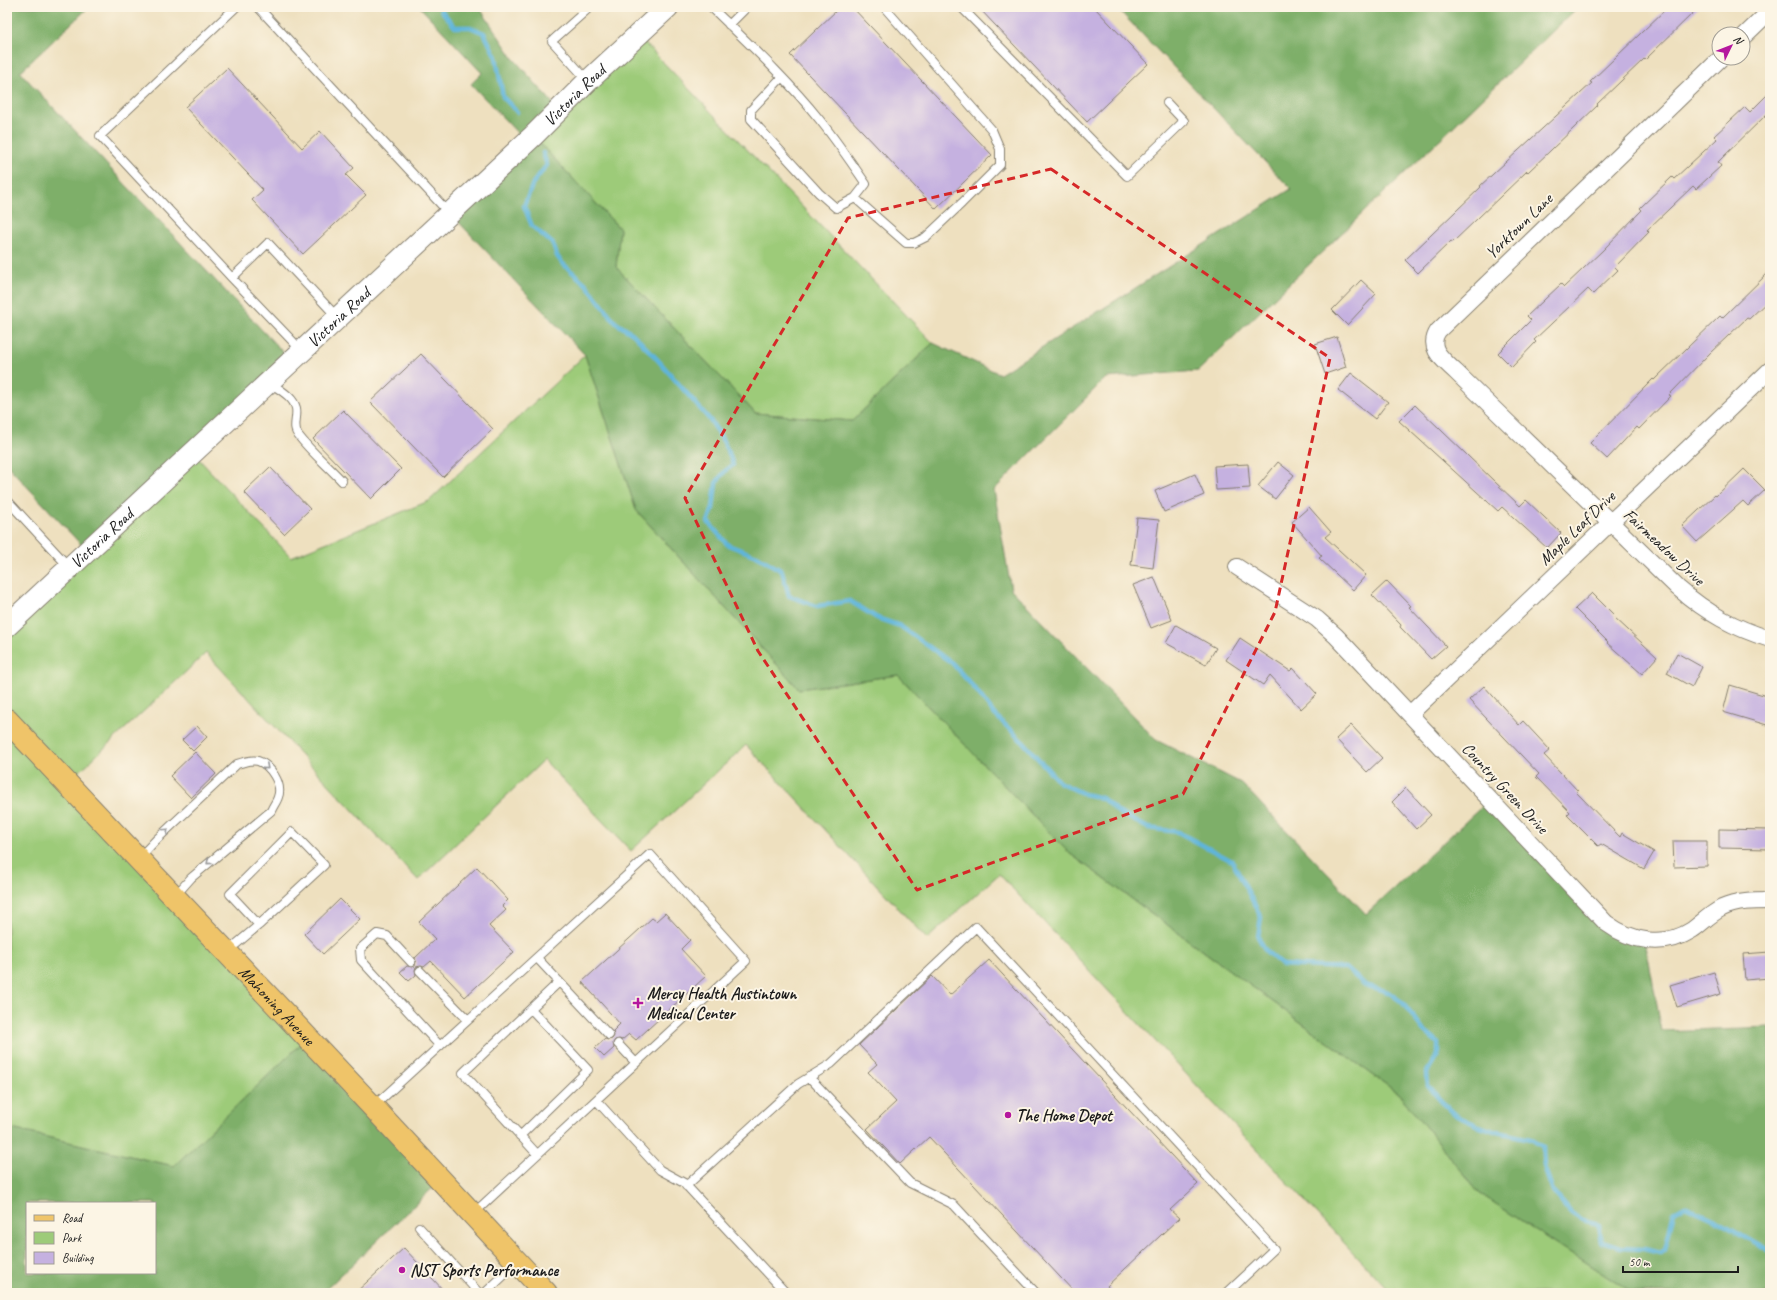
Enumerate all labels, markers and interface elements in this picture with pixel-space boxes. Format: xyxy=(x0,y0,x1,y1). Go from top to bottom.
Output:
north arrow xyxy=(1711,26,1751,66)
text: N xyxy=(1731,32,1747,48)
street label: Victoria Road xyxy=(539,58,611,130)
street label: Yorktown Lane xyxy=(1481,188,1558,263)
street label: Victoria Road xyxy=(302,281,376,352)
street label: Maple Leaf Drive xyxy=(1534,485,1621,570)
street label: Victoria Road xyxy=(65,502,139,573)
street label: Fairmeadow Drive xyxy=(1619,504,1710,591)
street label: Country Green Drive xyxy=(1457,738,1554,839)
one-way arrow xyxy=(261,763,269,770)
one-way arrow xyxy=(161,828,169,836)
one-way arrow xyxy=(207,858,214,865)
street label: Mahoning Avenue xyxy=(235,961,321,1051)
place label: Mercy Health Austintown Medical Center xyxy=(647,983,797,1024)
marker: Mercy Health Austintown Medical Center xyxy=(632,997,644,1009)
place label: The Home Depot xyxy=(1016,1105,1114,1126)
marker: The Home Depot xyxy=(1003,1110,1013,1120)
legend xyxy=(26,1202,156,1274)
text: Road xyxy=(62,1210,84,1226)
text: Park xyxy=(62,1230,83,1246)
scale bar xyxy=(1623,1248,1738,1274)
text: Building xyxy=(62,1250,94,1266)
text: 50 m xyxy=(1629,1254,1651,1270)
place label: NST Sports Performance xyxy=(410,1260,560,1281)
marker: NST Sports Performance xyxy=(397,1265,407,1275)

